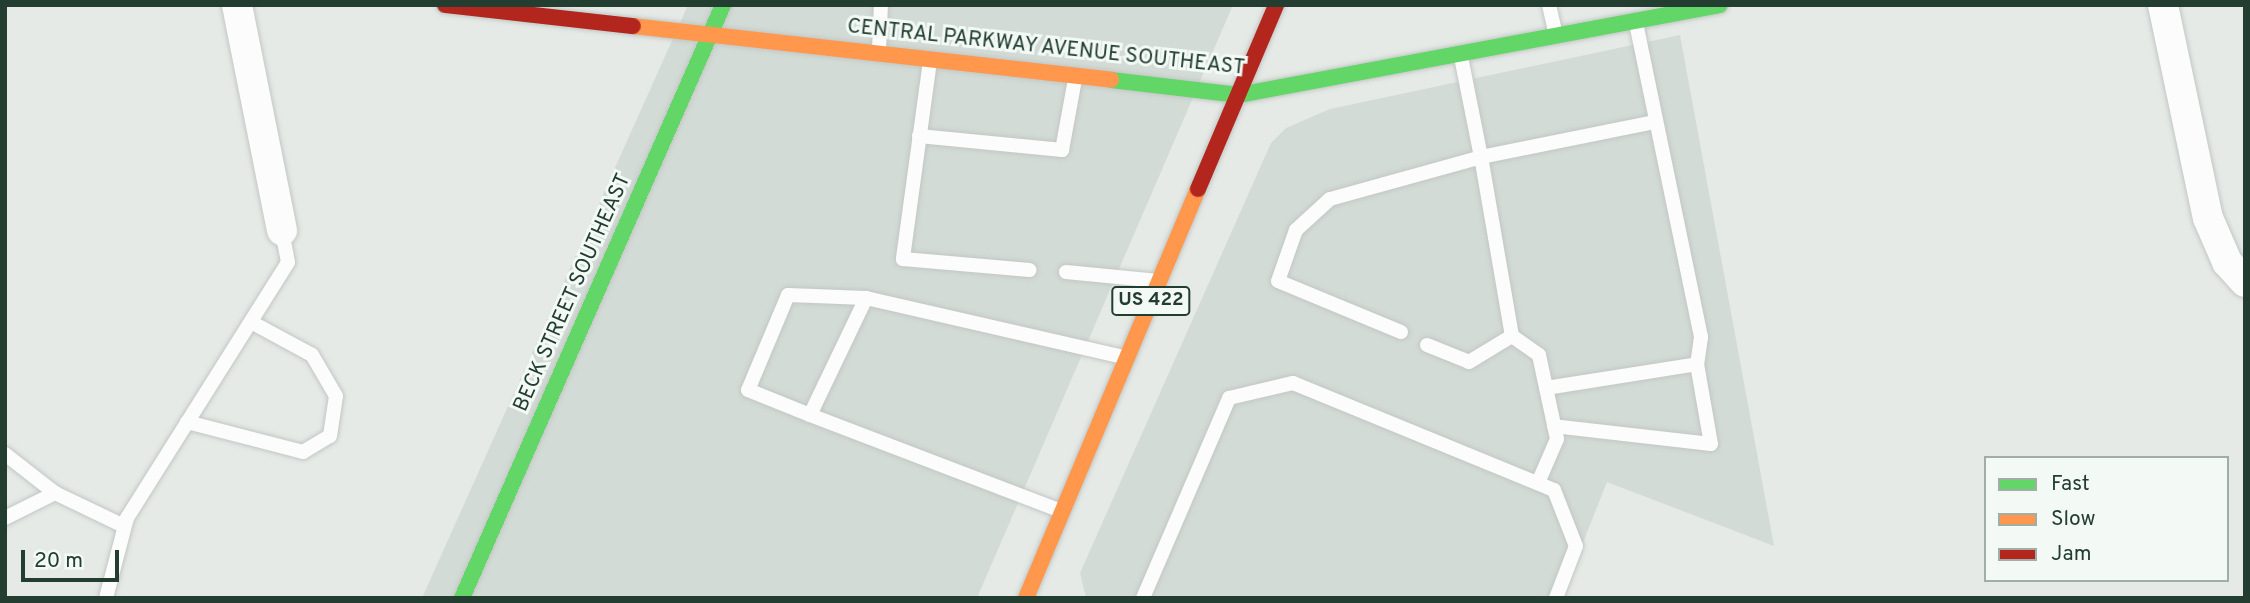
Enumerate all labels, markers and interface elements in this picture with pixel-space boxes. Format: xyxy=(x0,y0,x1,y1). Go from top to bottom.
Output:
street label: CENTRAL PARKWAY AVENUE SOUTHEAST xyxy=(845,14,1247,82)
street label: BECK STREET SOUTHEAST xyxy=(509,170,637,416)
road number: US 422 xyxy=(1111,286,1191,316)
legend xyxy=(1984,456,2229,582)
text: Fast xyxy=(2051,471,2090,498)
text: Slow xyxy=(2051,506,2096,533)
scale bar xyxy=(24,536,122,580)
text: Jam xyxy=(2051,541,2092,568)
text: 20 m xyxy=(34,548,83,575)

